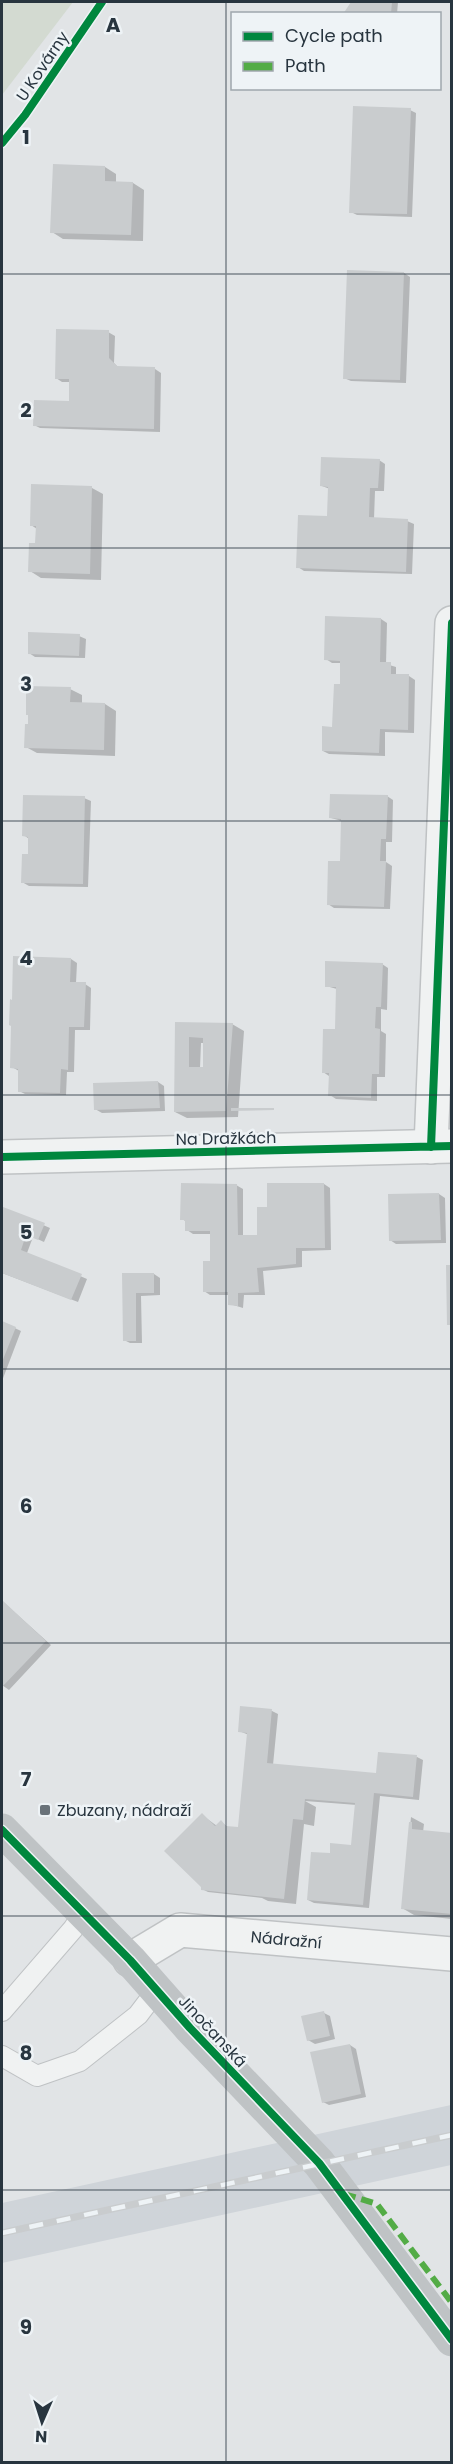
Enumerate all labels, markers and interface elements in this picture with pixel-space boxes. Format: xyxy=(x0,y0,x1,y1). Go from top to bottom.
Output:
text: A xyxy=(106,11,121,39)
legend xyxy=(231,12,441,90)
text: Cycle path xyxy=(285,23,383,48)
street label: U Kovárny xyxy=(11,27,74,106)
text: Path xyxy=(285,53,326,78)
text: 1 xyxy=(22,123,30,151)
text: 2 xyxy=(20,396,32,424)
text: 3 xyxy=(20,670,32,698)
text: 4 xyxy=(19,944,33,972)
street label: Na Dražkách xyxy=(175,1126,277,1151)
text: 5 xyxy=(20,1218,33,1246)
text: 6 xyxy=(20,1492,32,1520)
text: 7 xyxy=(21,1765,32,1793)
place label: Zbuzany, nádraží xyxy=(57,1799,191,1822)
marker: Zbuzany, nádraží xyxy=(38,1803,52,1817)
street label: Nádražní xyxy=(250,1925,323,1954)
street label: Jinočanská xyxy=(173,1990,252,2072)
text: 8 xyxy=(20,2039,32,2067)
text: 9 xyxy=(20,2313,32,2341)
north arrow xyxy=(12,2392,72,2452)
text: N xyxy=(35,2425,48,2448)

